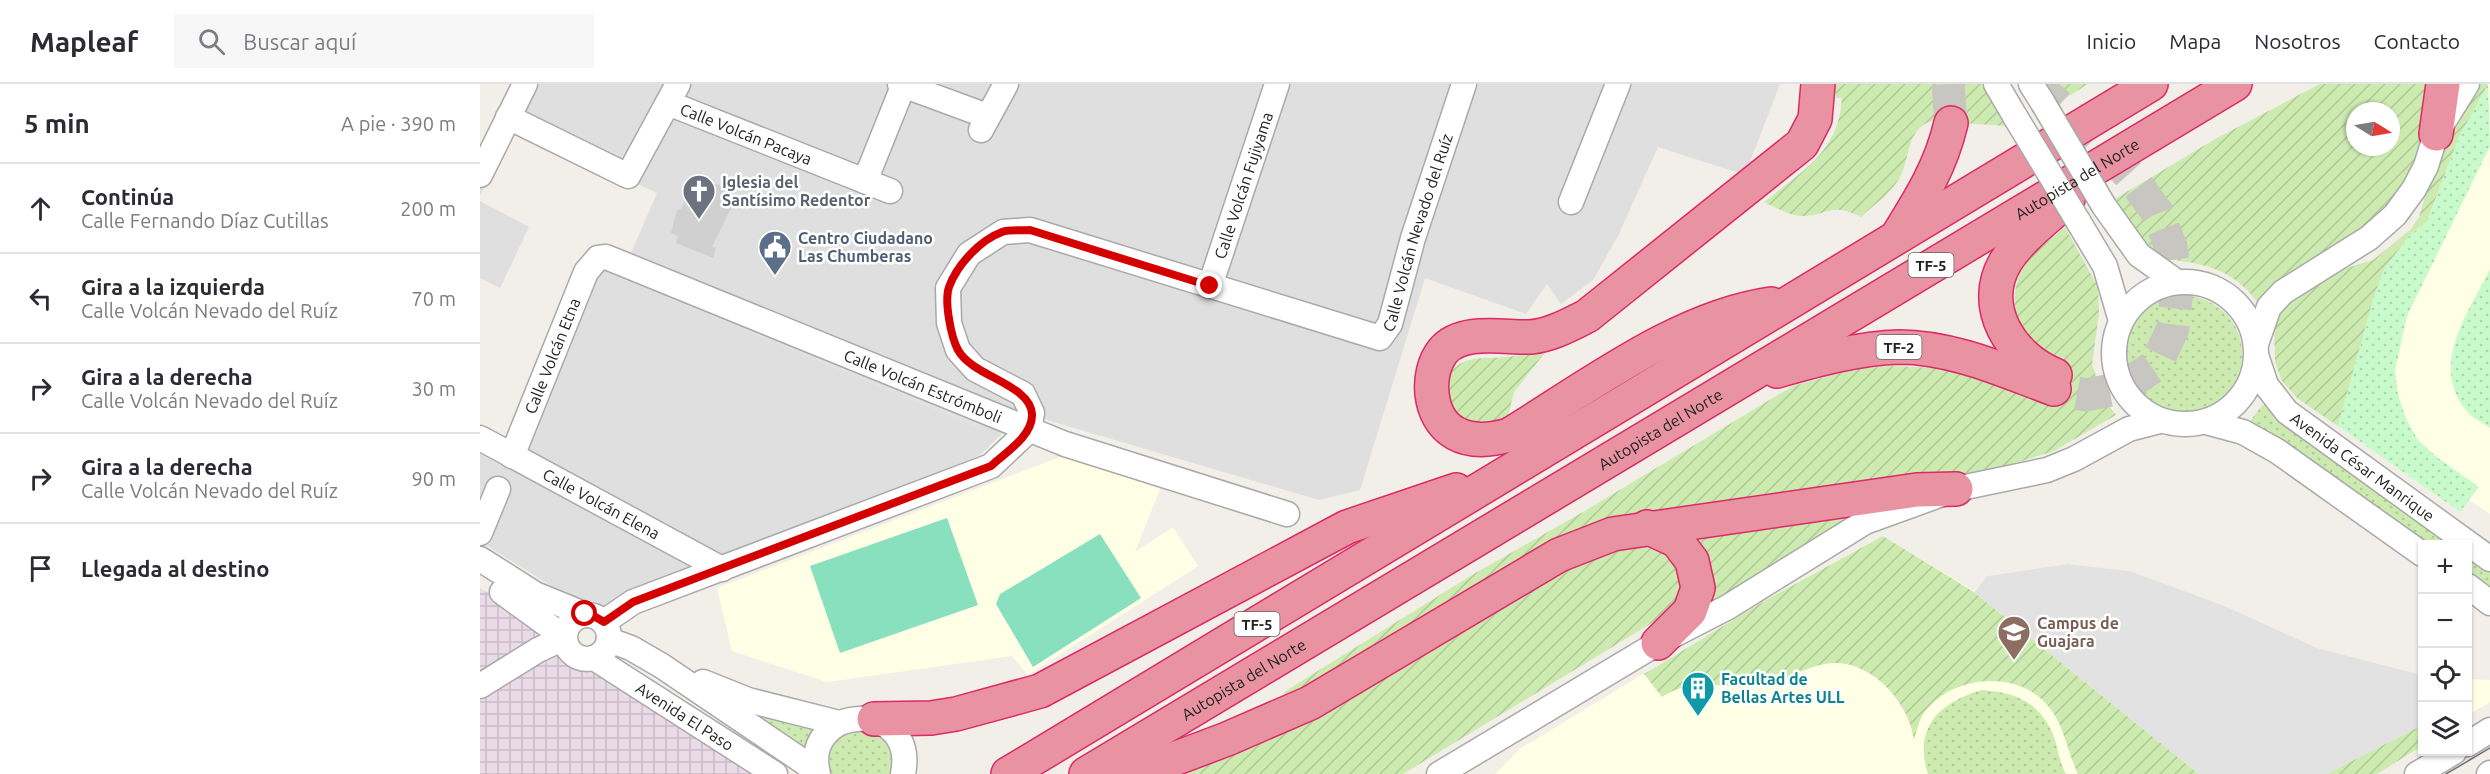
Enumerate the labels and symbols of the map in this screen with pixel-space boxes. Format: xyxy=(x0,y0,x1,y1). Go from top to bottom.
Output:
street label: Calle Volcán Pacaya xyxy=(678,100,814,168)
north arrow xyxy=(2346,102,2400,156)
street label: Calle Volcán Fujiyama xyxy=(1211,110,1276,261)
street label: Calle Volcán Nevado del Ruíz xyxy=(1378,131,1456,335)
street label: Autopista del Norte xyxy=(2012,135,2142,223)
church icon: Iglesia del Santísimo Redentor xyxy=(681,173,717,220)
place label: Iglesia del Santísimo Redentor xyxy=(722,173,871,209)
public building icon: Centro Ciudadano Las Chumberas xyxy=(757,229,793,276)
place label: Centro Ciudadano Las Chumberas xyxy=(798,229,933,265)
road number: TF-5 xyxy=(1908,253,1954,277)
route end xyxy=(1196,272,1222,298)
street label: Calle Volcán Etna xyxy=(521,295,584,416)
road number: TF-2 xyxy=(1876,335,1922,359)
street label: Calle Volcán Estrómboli xyxy=(841,346,1005,426)
street label: Autopista del Norte xyxy=(1595,385,1726,473)
street label: Avenida César Manrique xyxy=(2287,409,2438,525)
street label: Calle Volcán Elena xyxy=(540,465,663,543)
route start xyxy=(571,600,597,626)
road number: TF-5 xyxy=(1234,612,1280,636)
school or university icon: Campus de Guajara xyxy=(1996,614,2032,661)
place label: Campus de Guajara xyxy=(2037,614,2119,650)
street label: Autopista del Norte xyxy=(1178,635,1309,723)
building icon: Facultad de Bellas Artes ULL xyxy=(1680,670,1716,717)
place label: Facultad de Bellas Artes ULL xyxy=(1721,670,1845,706)
street label: Avenida El Paso xyxy=(633,678,737,754)

